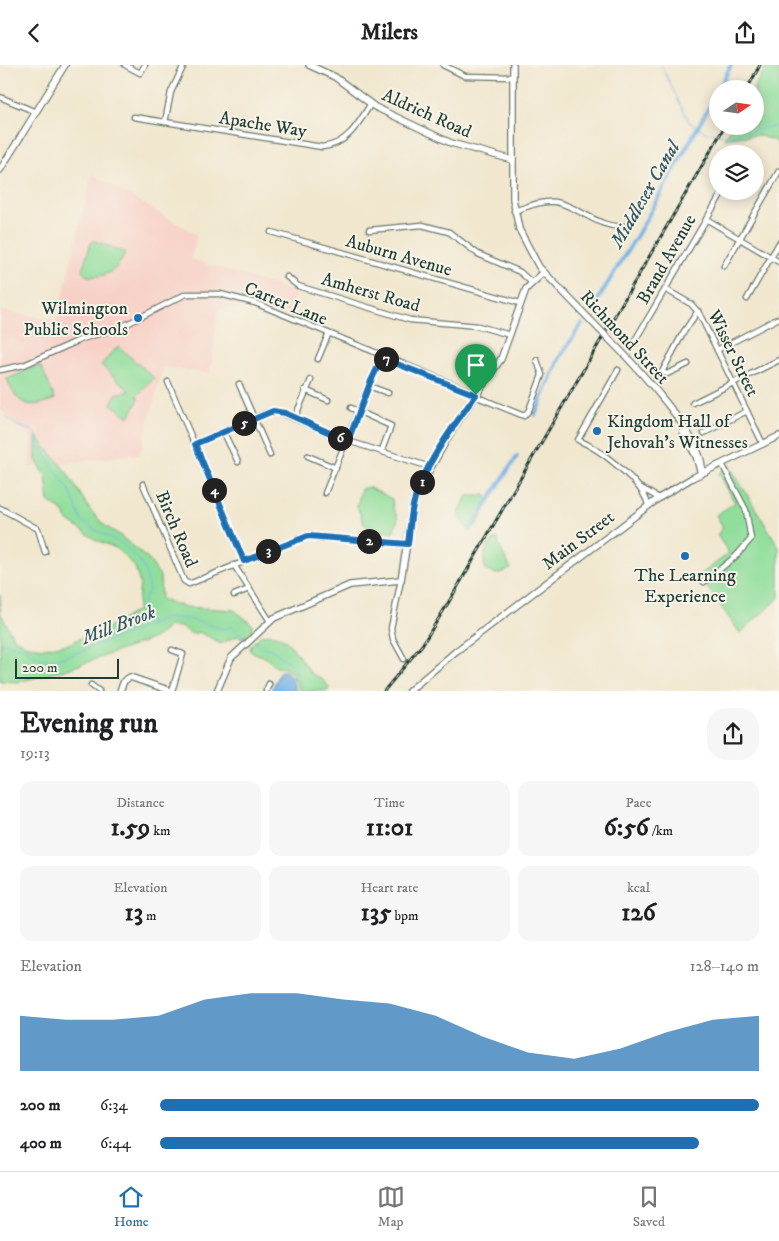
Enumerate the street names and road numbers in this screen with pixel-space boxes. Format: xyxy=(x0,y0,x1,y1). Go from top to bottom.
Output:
street label: Aldrich Road xyxy=(378,84,475,143)
street label: Apache Way xyxy=(218,107,309,143)
street label: Brand Avenue xyxy=(632,211,701,308)
street label: Auburn Avenue xyxy=(343,230,454,282)
street label: Amherst Road xyxy=(319,268,423,318)
street label: Carter Lane xyxy=(241,277,330,331)
street label: Richmond Street xyxy=(575,286,674,390)
street label: Wisser Street xyxy=(702,306,764,401)
street label: Birch Road xyxy=(150,488,202,571)
street label: Main Street xyxy=(538,506,619,575)

